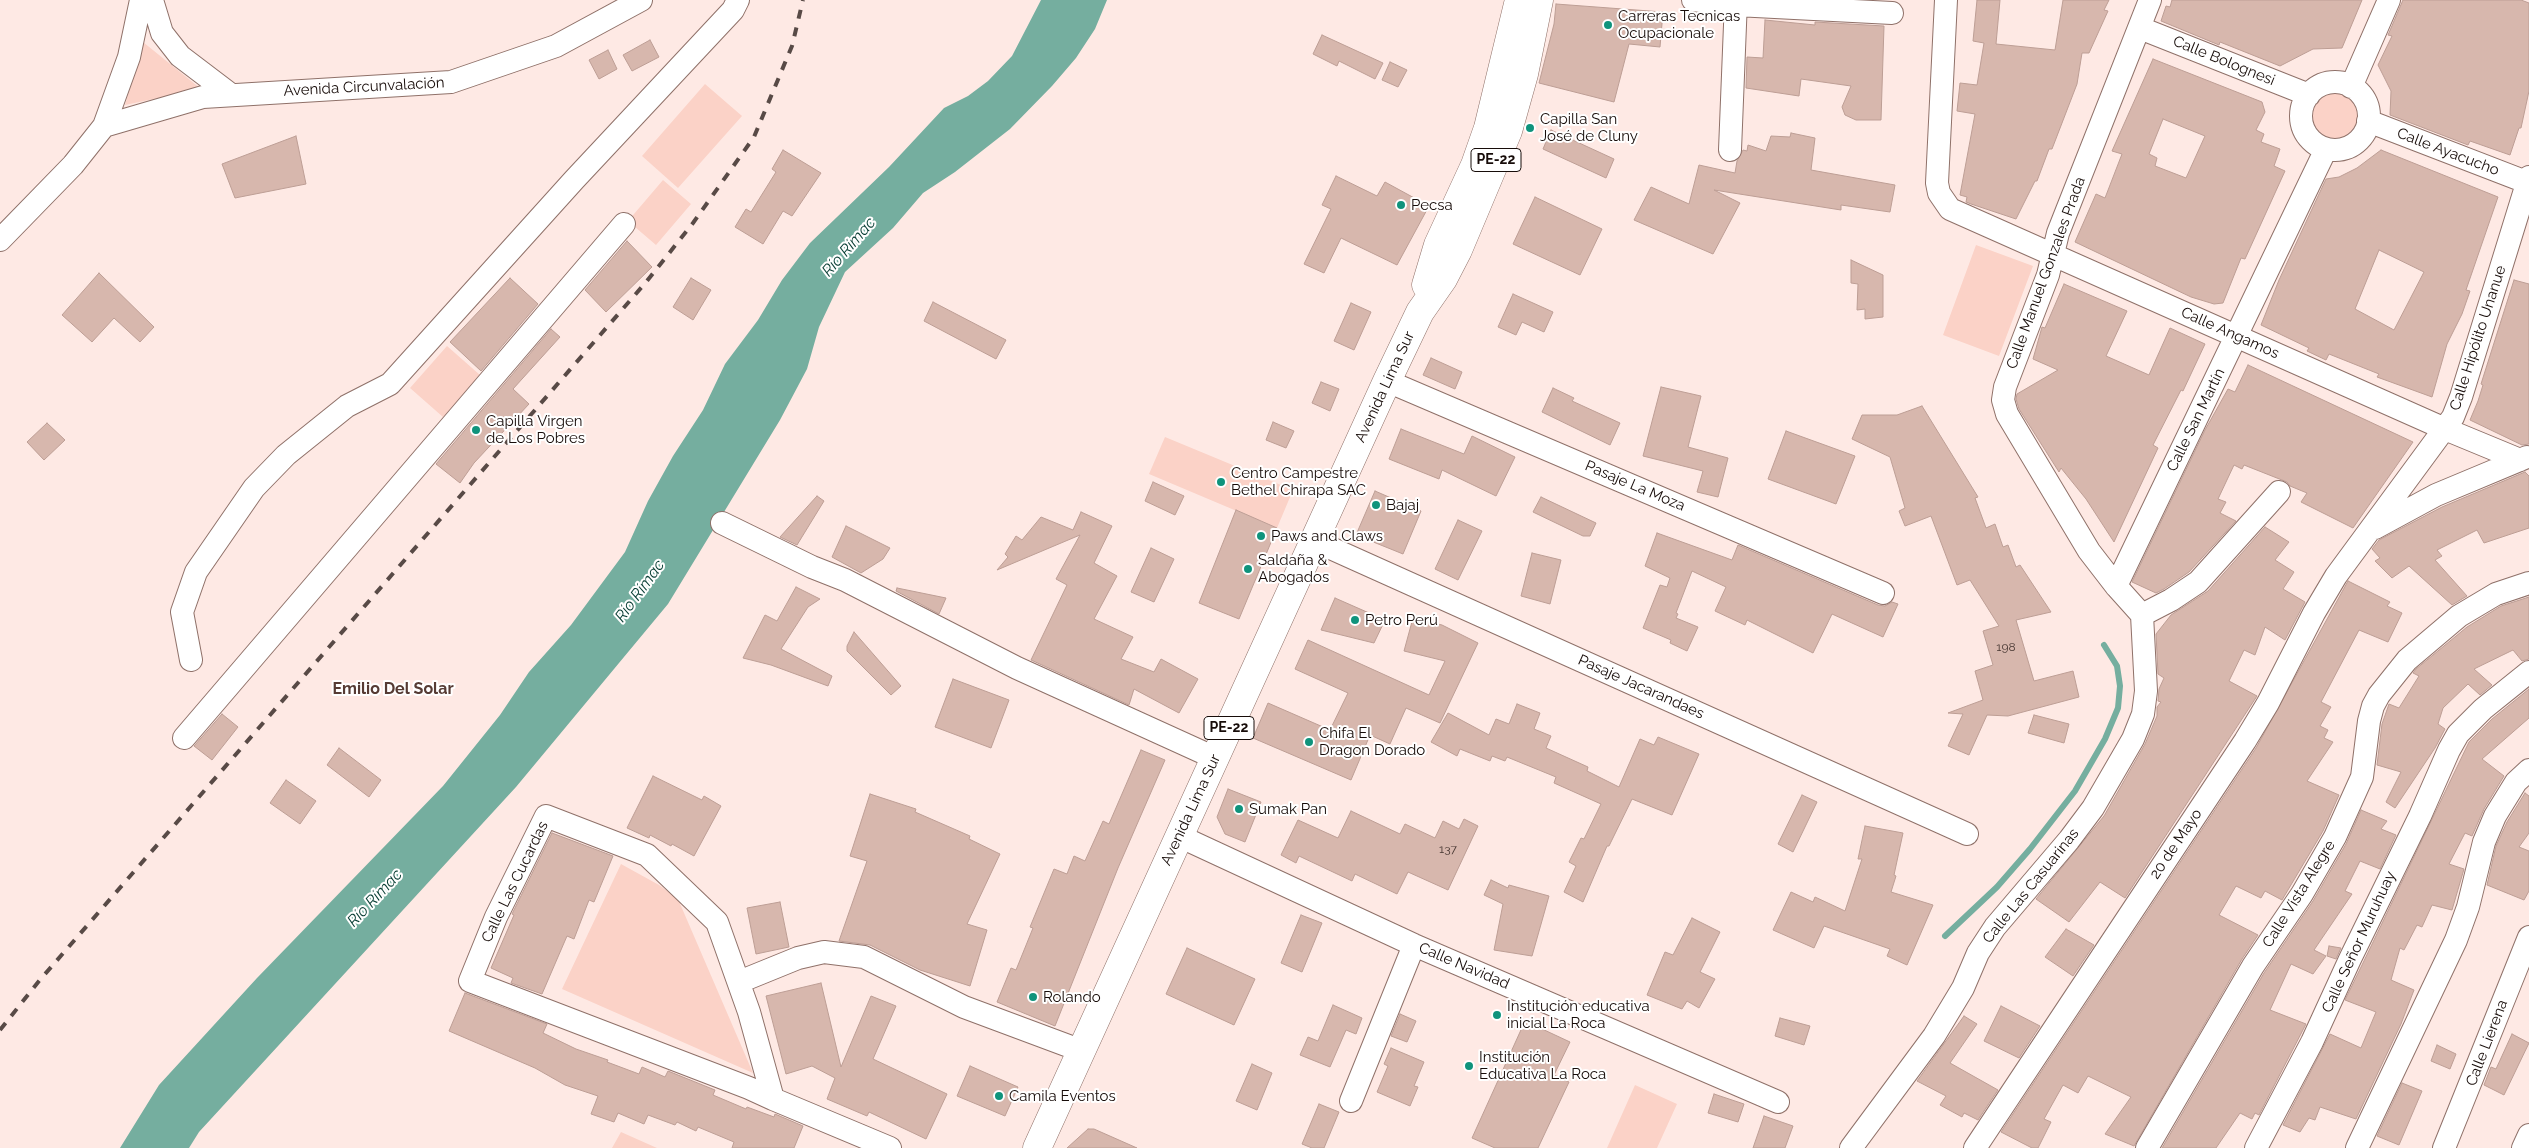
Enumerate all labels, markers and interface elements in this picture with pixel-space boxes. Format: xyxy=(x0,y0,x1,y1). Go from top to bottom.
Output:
place label: Carreras Tecnicas Ocupacionale xyxy=(1618,7,1740,42)
marker: Carreras Tecnicas Ocupacionale xyxy=(1602,19,1614,31)
street label: Calle Bolognesi xyxy=(2170,32,2278,90)
street label: Avenida Circunvalación xyxy=(283,74,445,100)
place label: Capilla San José de Cluny xyxy=(1540,110,1638,145)
marker: Capilla San José de Cluny xyxy=(1524,122,1536,134)
street label: Calle Ayacucho xyxy=(2394,124,2502,180)
road number: PE-22 xyxy=(1471,148,1521,172)
street label: Calle Manuel Gonzales Prada xyxy=(2003,175,2089,371)
place label: Pecsa xyxy=(1411,196,1453,214)
marker: Pecsa xyxy=(1395,199,1407,211)
water label: Río Rímac xyxy=(818,214,880,280)
street label: Calle Hipólito Unanue xyxy=(2446,263,2510,413)
street label: Calle Angamos xyxy=(2178,303,2282,363)
street label: Avenida Lima Sur xyxy=(1351,329,1419,445)
street label: Calle San Martín xyxy=(2163,365,2229,475)
place label: Capilla Virgen de Los Pobres xyxy=(486,412,585,447)
marker: Capilla Virgen de Los Pobres xyxy=(470,424,482,436)
street label: Pasaje La Moza xyxy=(1582,457,1688,515)
place label: Centro Campestre Bethel Chirapa SAC xyxy=(1231,464,1366,499)
marker: Centro Campestre Bethel Chirapa SAC xyxy=(1215,476,1227,488)
place label: Bajaj xyxy=(1386,496,1419,514)
marker: Bajaj xyxy=(1370,499,1382,511)
place label: Paws and Claws xyxy=(1271,527,1383,545)
marker: Paws and Claws xyxy=(1255,530,1267,542)
place label: Saldaña & Abogados xyxy=(1258,551,1329,586)
water label: Río Rímac xyxy=(611,556,669,626)
marker: Saldaña & Abogados xyxy=(1242,563,1254,575)
place label: Petro Perú xyxy=(1365,611,1438,629)
marker: Petro Perú xyxy=(1349,614,1361,626)
house number: 198 xyxy=(1996,640,2016,654)
street label: Pasaje Jacarandaes xyxy=(1575,651,1707,723)
district label: Emilio Del Solar xyxy=(332,679,454,699)
road number: PE-22 xyxy=(1204,716,1254,740)
place label: Chifa El Dragon Dorado xyxy=(1319,724,1425,759)
marker: Chifa El Dragon Dorado xyxy=(1303,736,1315,748)
street label: Avenida Lima Sur xyxy=(1157,752,1225,868)
place label: Sumak Pan xyxy=(1249,800,1327,818)
marker: Sumak Pan xyxy=(1233,803,1245,815)
street label: 20 de Mayo xyxy=(2146,806,2206,882)
street label: Calle Las Cucardas xyxy=(478,818,552,946)
street label: Calle Las Casuarinas xyxy=(1979,825,2083,947)
street label: Calle Vista Alegre xyxy=(2259,837,2339,951)
house number: 137 xyxy=(1439,842,1457,856)
water label: Río Rímac xyxy=(343,865,407,931)
street label: Calle Señor Muruhuay xyxy=(2318,868,2400,1016)
street label: Calle Navidad xyxy=(1416,939,1512,993)
place label: Rolando xyxy=(1043,988,1101,1006)
marker: Rolando xyxy=(1027,991,1039,1003)
place label: Institución educativa inicial La Roca xyxy=(1507,997,1650,1032)
street label: Calle Lierena xyxy=(2462,997,2512,1089)
marker: Institución educativa inicial La Roca xyxy=(1491,1009,1503,1021)
place label: Institución Educativa La Roca xyxy=(1479,1048,1606,1083)
marker: Institución Educativa La Roca xyxy=(1463,1060,1475,1072)
place label: Camila Eventos xyxy=(1009,1087,1116,1105)
marker: Camila Eventos xyxy=(993,1090,1005,1102)

